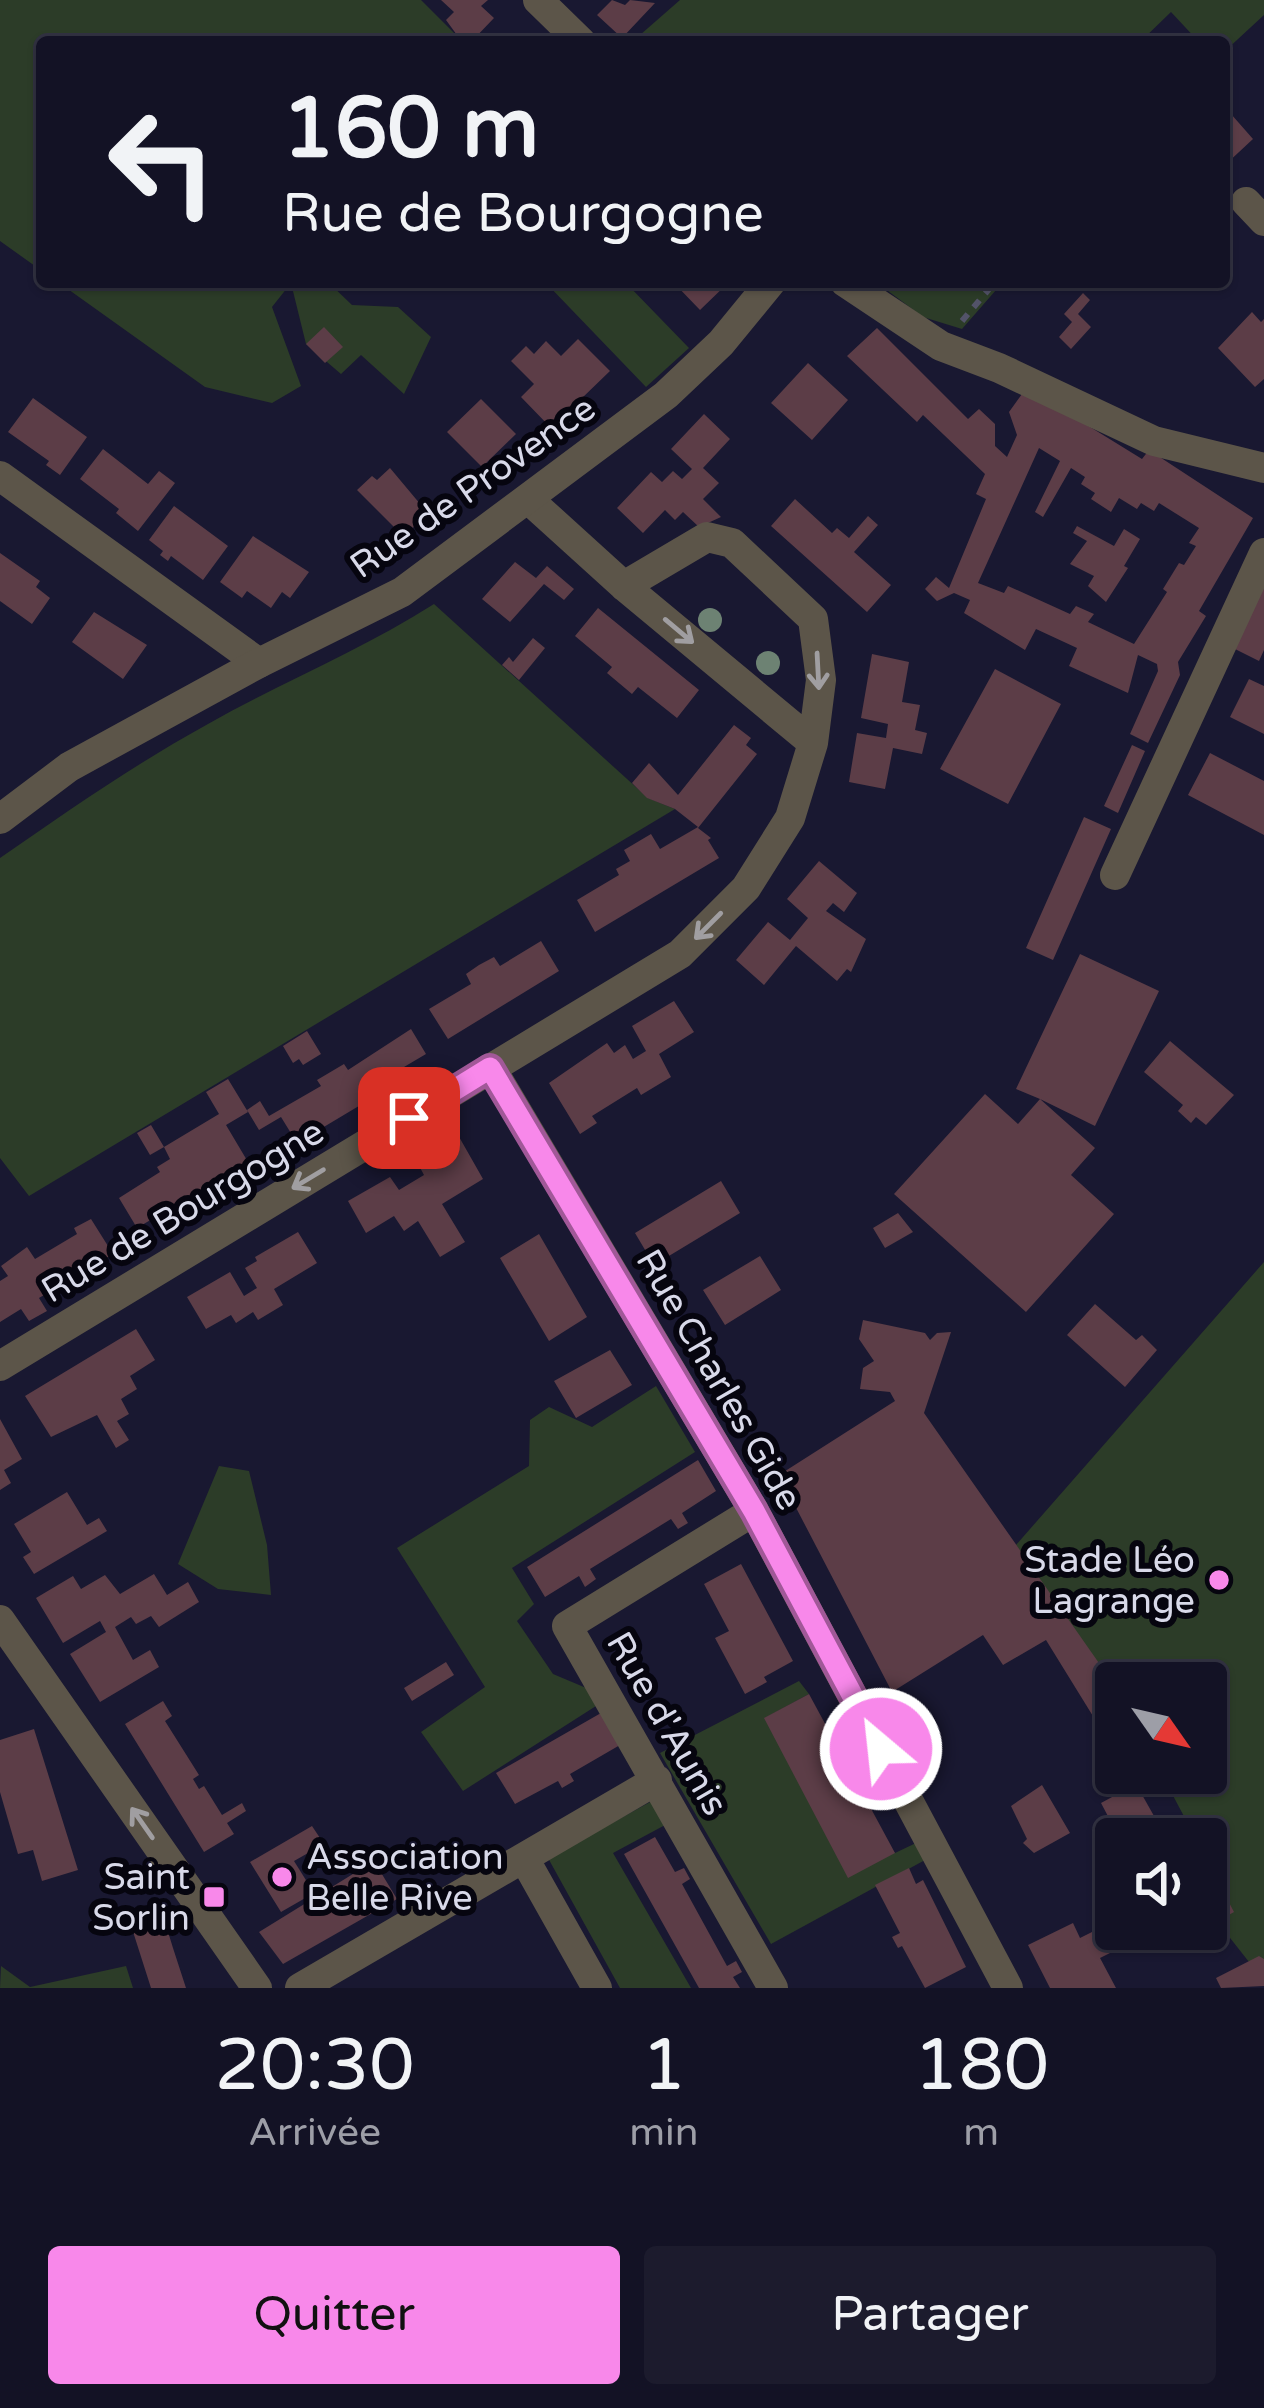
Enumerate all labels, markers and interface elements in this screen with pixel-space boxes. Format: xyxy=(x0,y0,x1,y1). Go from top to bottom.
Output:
text: 160 m xyxy=(282,79,539,180)
icon: left xyxy=(84,84,240,240)
text: Rue de Bourgogne xyxy=(282,181,764,246)
street label: Rue de Provence xyxy=(342,387,604,588)
one-way arrow xyxy=(663,617,694,645)
one-way arrow xyxy=(807,651,830,690)
one-way arrow xyxy=(694,911,723,940)
pin xyxy=(358,1067,460,1169)
icon: arrive xyxy=(376,1085,442,1151)
street label: Rue de Bourgogne xyxy=(34,1110,332,1312)
one-way arrow xyxy=(292,1167,326,1191)
street label: Rue Charles Gide xyxy=(627,1242,811,1518)
place label: Stade Léo Lagrange xyxy=(1024,1539,1195,1623)
marker: Stade Léo Lagrange xyxy=(1206,1567,1232,1593)
street label: Rue d'Aunis xyxy=(597,1624,736,1823)
north arrow xyxy=(1095,1662,1227,1794)
map controls xyxy=(1095,1662,1227,1950)
position arrow xyxy=(818,1686,944,1812)
one-way arrow xyxy=(130,1807,155,1840)
button: sound xyxy=(1095,1818,1227,1950)
place label: Association Belle Rive xyxy=(306,1836,504,1920)
place label: Saint Sorlin xyxy=(92,1856,190,1940)
marker: Association Belle Rive xyxy=(269,1864,295,1890)
marker: Saint Sorlin xyxy=(201,1884,227,1910)
text: 20:30 xyxy=(215,2023,414,2110)
text: 1 xyxy=(641,2023,687,2110)
text: 180 xyxy=(913,2023,1049,2110)
text: Arrivée xyxy=(248,2109,381,2156)
text: min xyxy=(629,2109,699,2156)
text: m xyxy=(963,2109,999,2156)
button: Quitter xyxy=(48,2246,620,2384)
button: Partager xyxy=(644,2246,1216,2384)

